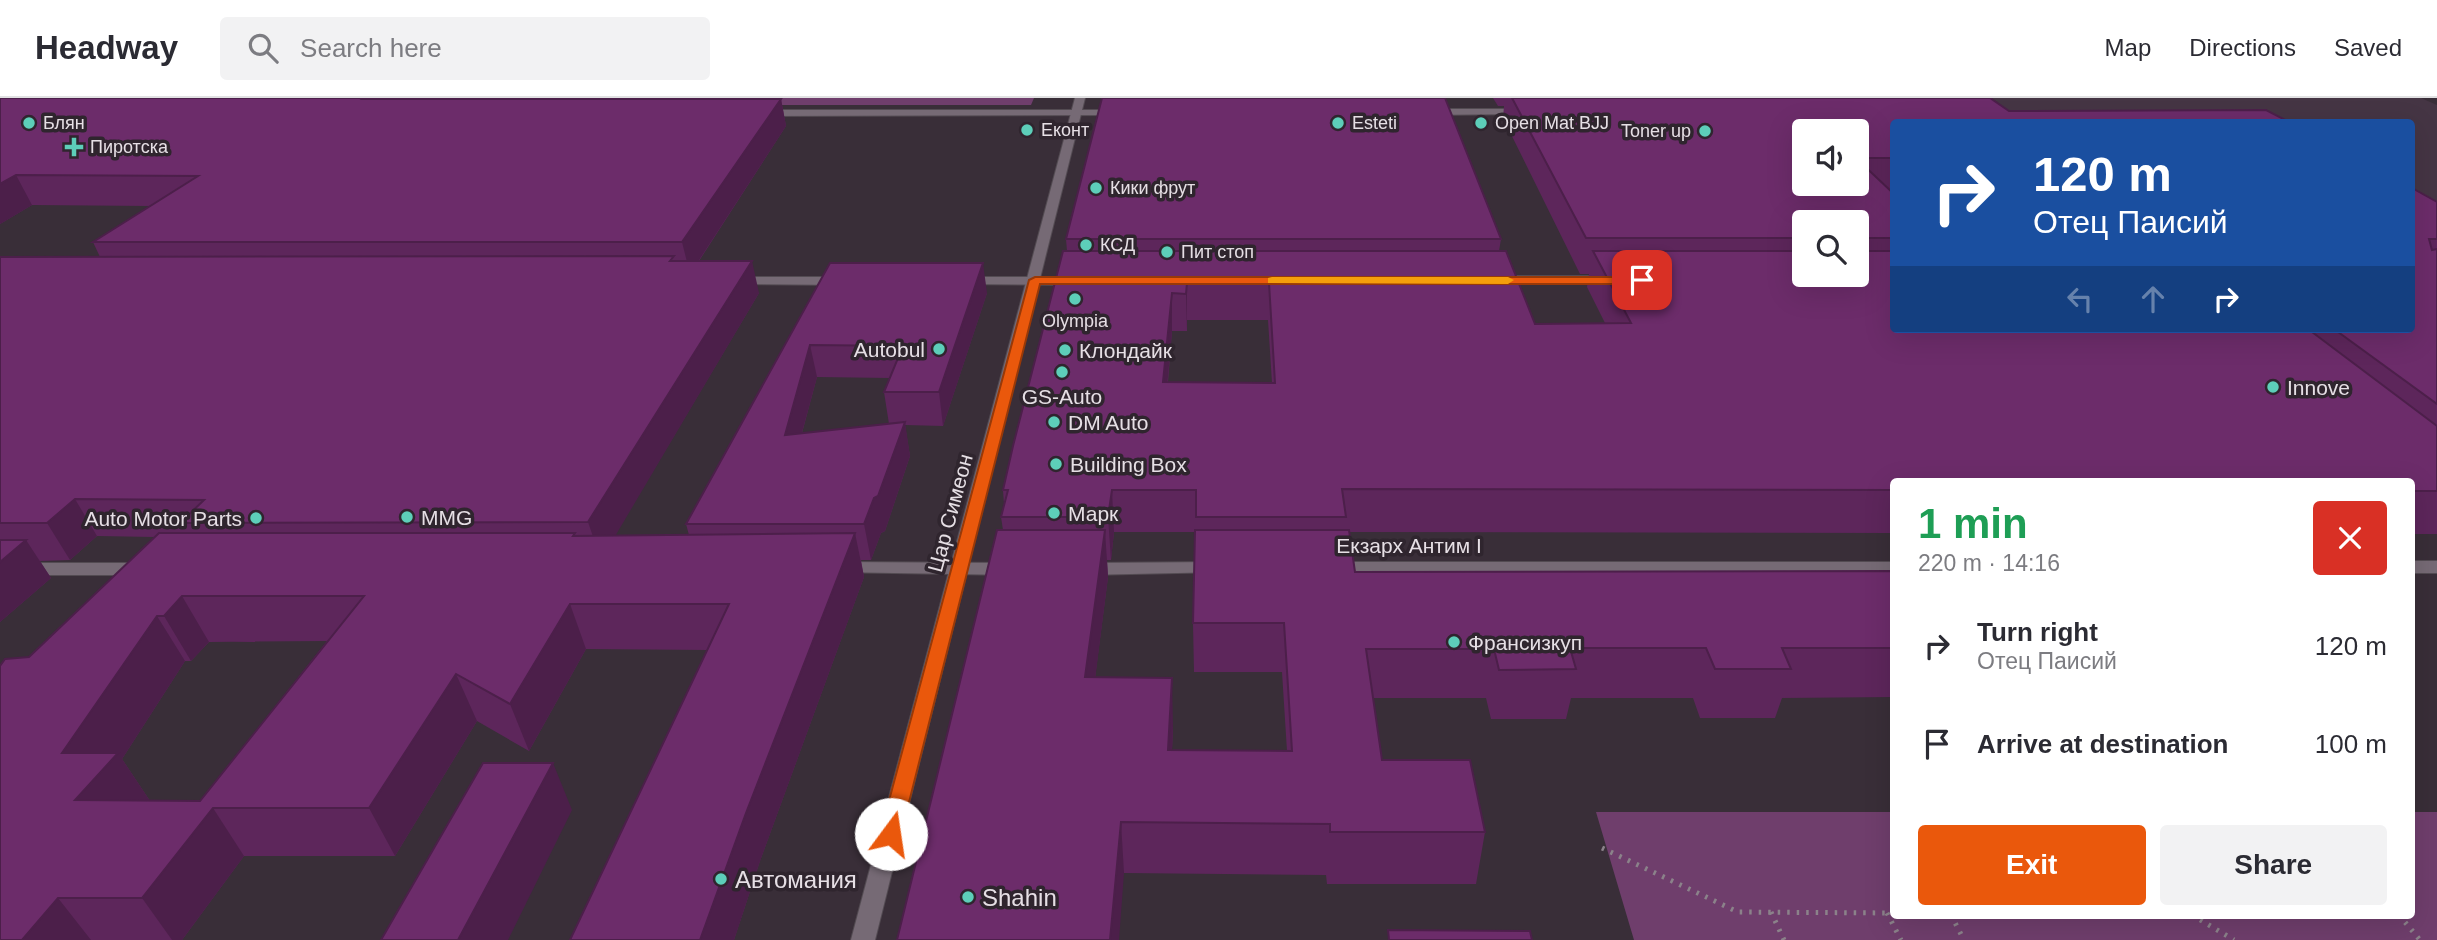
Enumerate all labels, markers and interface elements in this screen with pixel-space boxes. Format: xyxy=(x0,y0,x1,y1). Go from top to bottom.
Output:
search box xyxy=(220,17,710,80)
text: Headway xyxy=(35,29,178,66)
icon: search xyxy=(244,29,282,67)
text: Search here xyxy=(300,33,442,63)
text: Map xyxy=(2105,34,2151,61)
text: Directions xyxy=(2189,34,2296,61)
text: Saved xyxy=(2334,34,2402,61)
place label: Блян xyxy=(43,113,85,133)
place label: Esteti xyxy=(1352,113,1397,133)
place label: Open Mat BJJ xyxy=(1495,113,1609,133)
marker: Блян xyxy=(21,115,37,131)
marker: Esteti xyxy=(1330,115,1346,131)
marker: Open Mat BJJ xyxy=(1473,115,1489,131)
map controls xyxy=(1792,119,1869,287)
button: sound xyxy=(1792,119,1869,196)
place label: Еконт xyxy=(1041,120,1089,140)
place label: Toner up xyxy=(1621,121,1691,141)
marker: Еконт xyxy=(1019,122,1035,138)
marker: Toner up xyxy=(1697,123,1713,139)
marker: Пиротска xyxy=(64,137,84,157)
place label: Пиротска xyxy=(90,137,169,157)
icon: right xyxy=(1918,147,2009,238)
text: 120 m xyxy=(2033,147,2172,201)
place label: Кики фрут xyxy=(1110,178,1195,198)
marker: Кики фрут xyxy=(1088,180,1104,196)
text: Отец Паисий xyxy=(2033,204,2228,240)
button: search xyxy=(1792,210,1869,287)
place label: КСД xyxy=(1100,235,1135,255)
marker: КСД xyxy=(1078,237,1094,253)
place label: Пит стоп xyxy=(1181,242,1254,262)
marker: Пит стоп xyxy=(1159,244,1175,260)
pin xyxy=(1612,250,1672,310)
icon: arrive xyxy=(1623,261,1661,299)
icon: left xyxy=(2061,280,2099,318)
icon: ahead xyxy=(2134,280,2172,318)
icon: right xyxy=(2207,280,2245,318)
marker: Olympia xyxy=(1067,291,1083,307)
place label: Olympia xyxy=(1042,311,1109,331)
place label: Autobul xyxy=(854,338,925,361)
place label: Клондайк xyxy=(1079,339,1173,362)
marker: Autobul xyxy=(931,341,947,357)
marker: Клондайк xyxy=(1057,342,1073,358)
marker: GS-Auto xyxy=(1054,364,1070,380)
place label: Innove xyxy=(2287,376,2350,399)
marker: Innove xyxy=(2265,379,2281,395)
place label: GS-Auto xyxy=(1022,385,1102,408)
place label: DM Auto xyxy=(1068,411,1149,434)
marker: DM Auto xyxy=(1046,414,1062,430)
street label: Цар Симеон xyxy=(923,451,977,575)
place label: Building Box xyxy=(1070,453,1187,476)
marker: Building Box xyxy=(1048,456,1064,472)
text: 1 min xyxy=(1918,500,2028,547)
button: close xyxy=(2313,501,2387,575)
place label: Марк xyxy=(1068,502,1119,525)
marker: Марк xyxy=(1046,505,1062,521)
place label: MMG xyxy=(421,506,472,529)
place label: Auto Motor Parts xyxy=(84,507,242,530)
marker: MMG xyxy=(399,509,415,525)
marker: Auto Motor Parts xyxy=(248,510,264,526)
street label: Екзарх Антим I xyxy=(1336,534,1482,557)
text: 220 m · 14:16 xyxy=(1918,550,2060,576)
text: Turn right xyxy=(1977,617,2098,647)
icon: right xyxy=(1918,627,1956,665)
place label: Франсизкуп xyxy=(1468,631,1582,654)
text: 120 m xyxy=(2315,631,2387,661)
marker: Франсизкуп xyxy=(1446,634,1462,650)
text: Отец Паисий xyxy=(1977,648,2117,674)
icon: arrive xyxy=(1918,725,1956,763)
text: Arrive at destination xyxy=(1977,729,2228,759)
text: 100 m xyxy=(2315,729,2387,759)
position arrow xyxy=(854,797,928,871)
button: Exit xyxy=(1918,825,2146,905)
button: Share xyxy=(2160,825,2387,905)
place label: Автомания xyxy=(735,866,857,893)
marker: Автомания xyxy=(713,871,729,887)
place label: Shahin xyxy=(982,884,1057,911)
marker: Shahin xyxy=(960,889,976,905)

